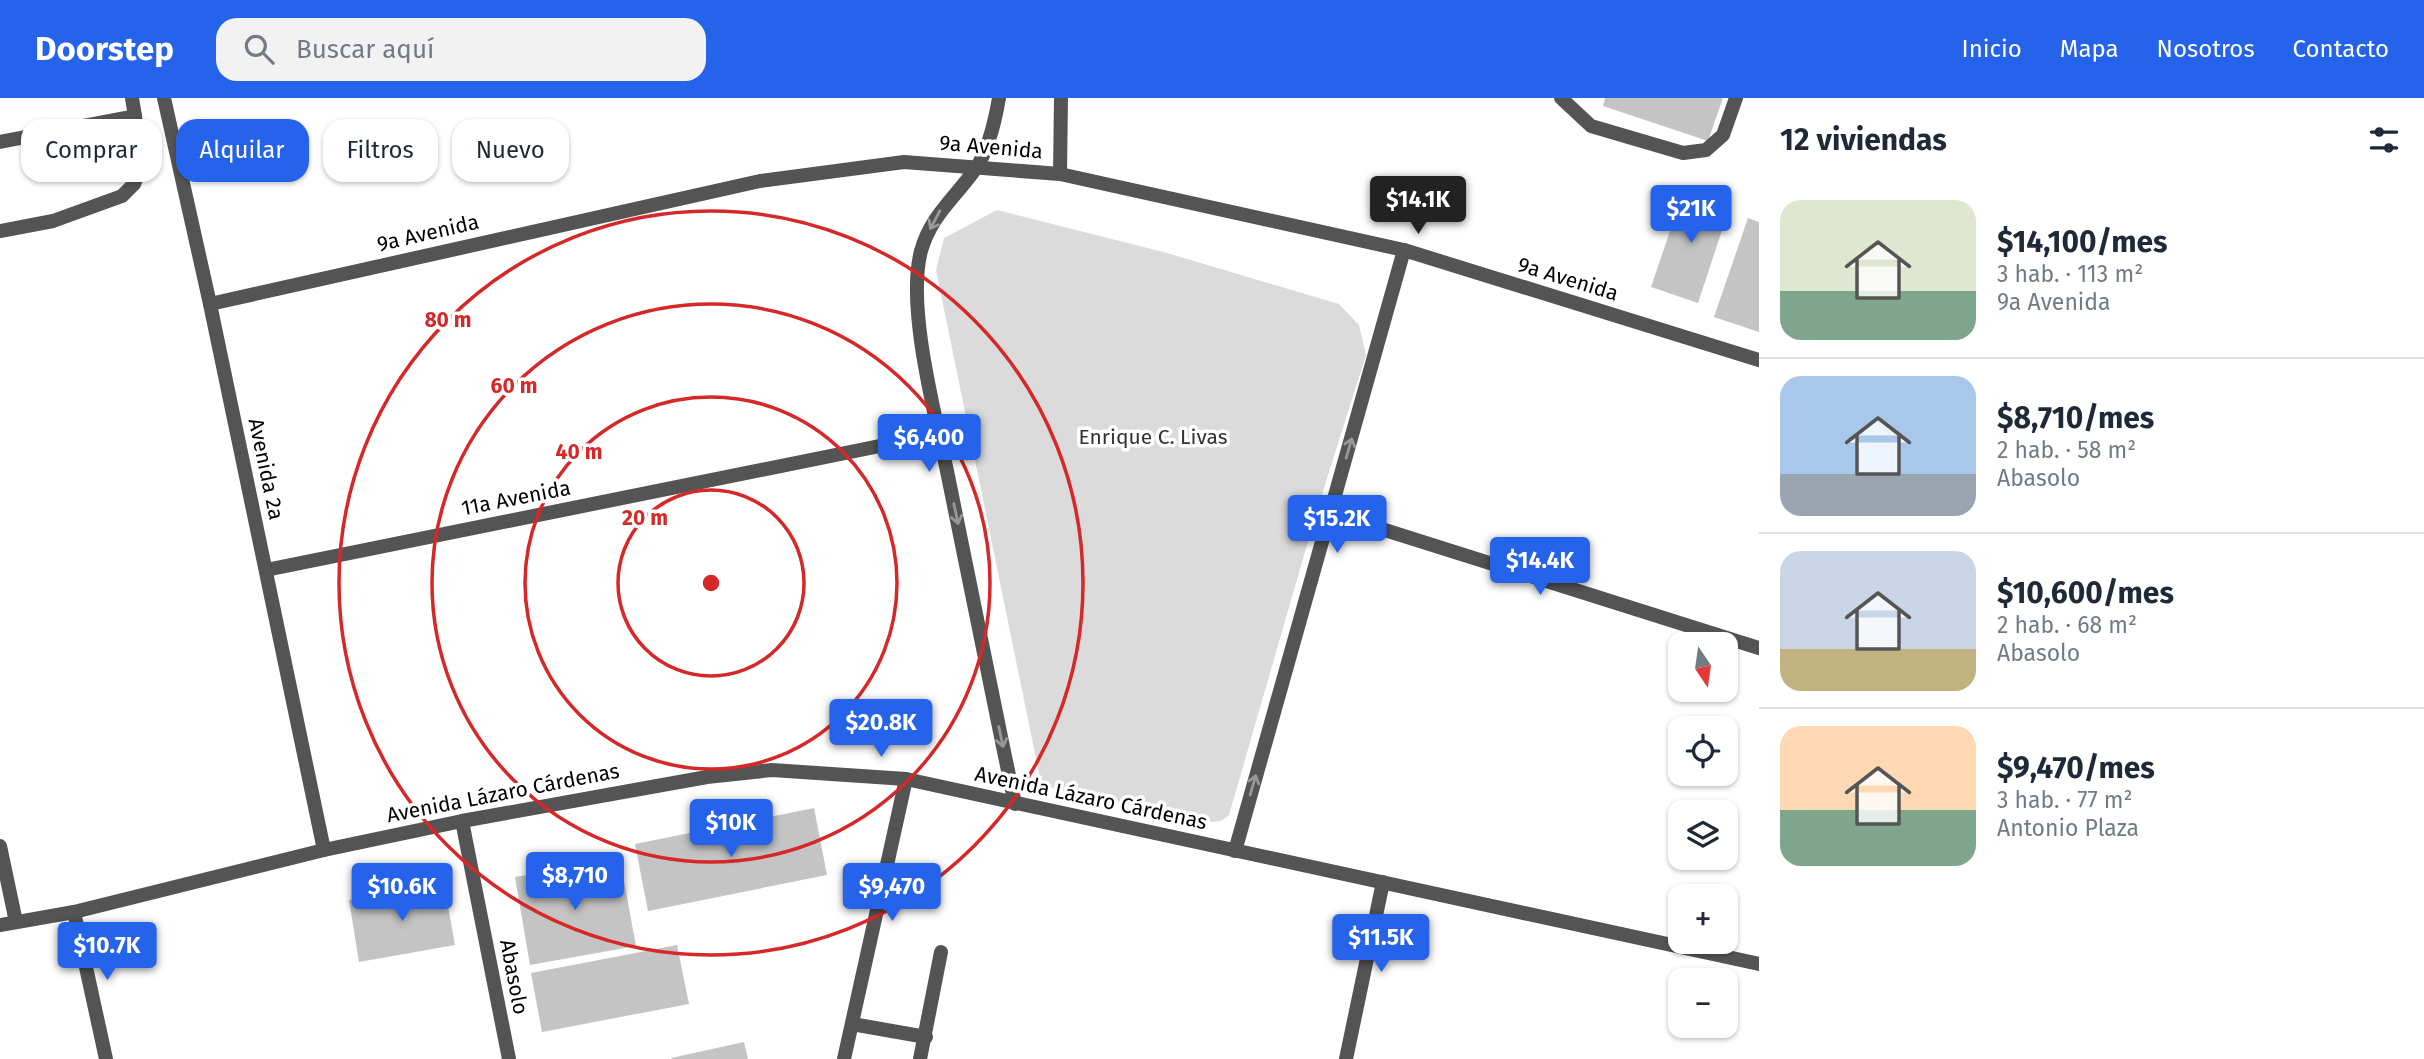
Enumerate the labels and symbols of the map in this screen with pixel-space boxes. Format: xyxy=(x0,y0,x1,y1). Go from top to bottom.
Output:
street label: 9a Avenida xyxy=(938,130,1044,164)
pin: $14.1K xyxy=(1361,176,1475,236)
pin: $21K xyxy=(1650,186,1732,245)
street label: 9a Avenida xyxy=(375,209,481,257)
one-way arrow xyxy=(928,210,942,230)
street label: 9a Avenida xyxy=(1515,251,1621,307)
text: 80 m xyxy=(424,307,472,333)
text: 60 m xyxy=(491,373,537,399)
pin: $6,400 xyxy=(872,414,986,474)
street label: Avenida 2a xyxy=(243,416,289,522)
park label: Enrique C. Livas xyxy=(1079,424,1228,450)
one-way arrow xyxy=(1343,438,1356,460)
text: 40 m xyxy=(556,439,602,465)
street label: 11a Avenida xyxy=(459,475,573,521)
pin: $15.2K xyxy=(1280,496,1394,555)
one-way arrow xyxy=(949,502,963,525)
text: 20 m xyxy=(622,505,668,531)
pin: $14.4K xyxy=(1483,538,1597,597)
centre of rings xyxy=(699,571,723,595)
north arrow xyxy=(1668,632,1738,702)
pin: $20.8K xyxy=(824,700,938,759)
one-way arrow xyxy=(995,725,1009,748)
street label: Avenida Lázaro Cárdenas xyxy=(384,758,622,828)
street label: Avenida Lázaro Cárdenas xyxy=(973,761,1210,835)
one-way arrow xyxy=(1248,774,1261,796)
pin: $10K xyxy=(690,800,772,859)
pin: $8,710 xyxy=(518,852,632,912)
pin: $10.6K xyxy=(345,864,459,923)
pin: $9,470 xyxy=(835,864,949,923)
pin: $11.5K xyxy=(1324,914,1438,974)
pin: $10.7K xyxy=(50,922,164,982)
street label: Abasolo xyxy=(494,937,534,1017)

